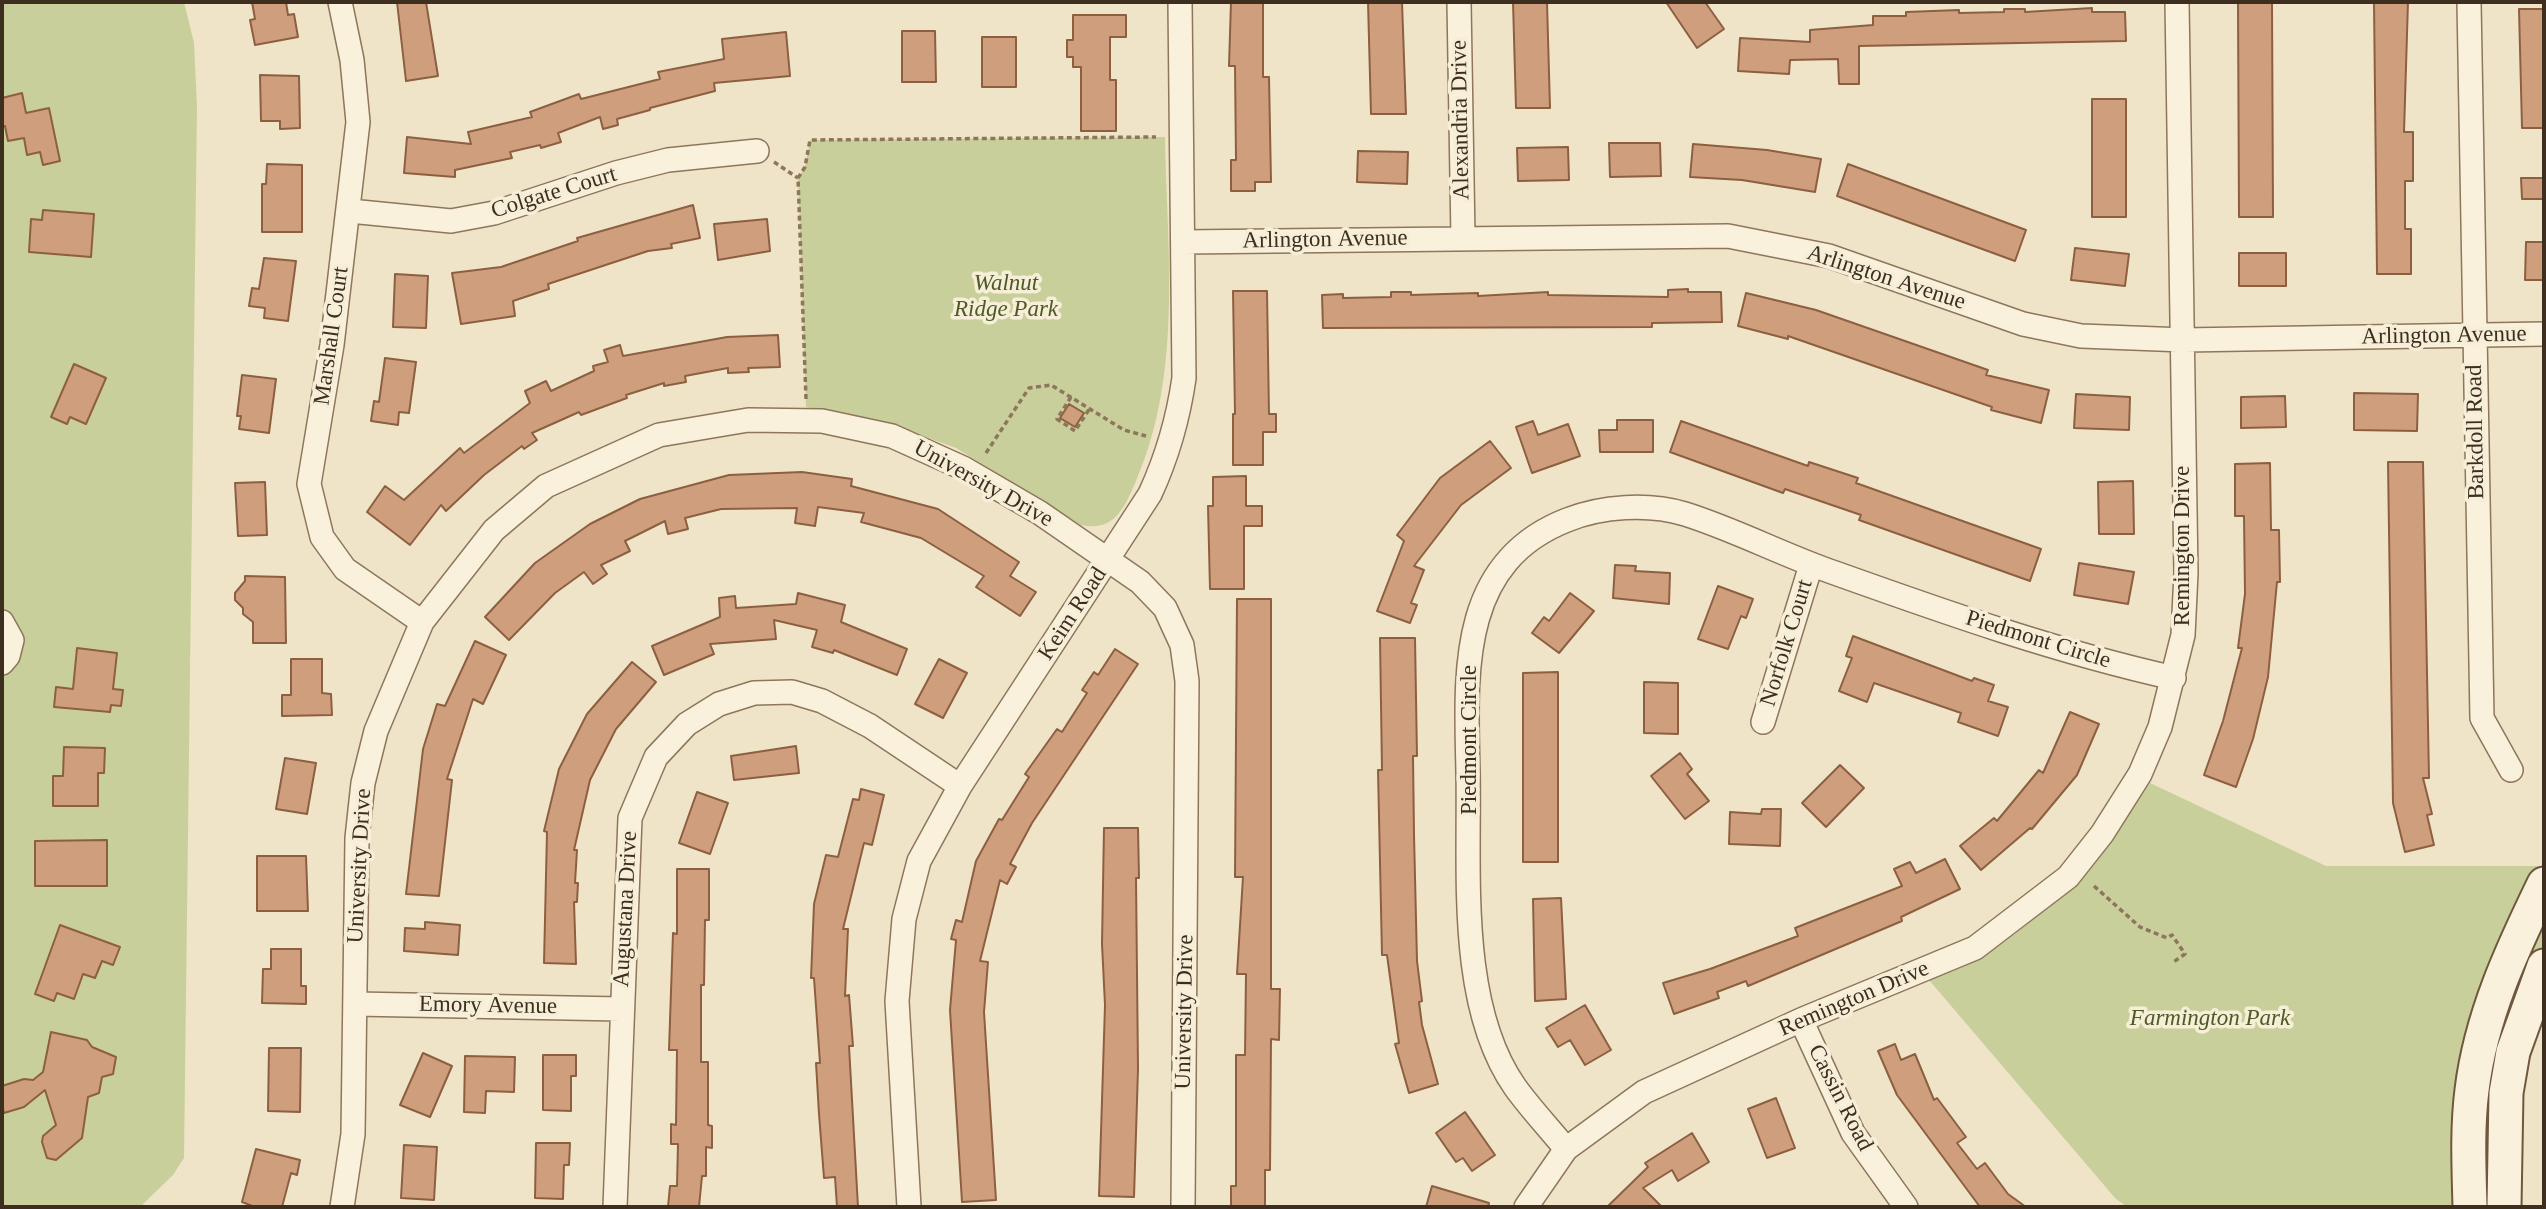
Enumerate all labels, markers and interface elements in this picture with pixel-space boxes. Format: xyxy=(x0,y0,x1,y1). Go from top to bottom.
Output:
street label: Alexandria Drive xyxy=(1446,40,1476,200)
street label: Colgate Court xyxy=(488,161,620,225)
street label: Arlington Avenue xyxy=(1242,225,1408,255)
street label: Arlington Avenue xyxy=(1803,239,1969,317)
street label: Marshall Court xyxy=(309,265,355,407)
park label: Walnut Ridge Park xyxy=(954,270,1058,324)
street label: Arlington Avenue xyxy=(2361,321,2527,351)
street label: Barkdoll Road xyxy=(2461,364,2491,500)
street label: University Drive xyxy=(908,434,1058,534)
street label: Remington Drive xyxy=(2169,466,2197,626)
street label: Keim Road xyxy=(1033,562,1113,666)
street label: Norfolk Court xyxy=(1755,576,1819,710)
street label: Piedmont Circle xyxy=(1962,605,2114,675)
street label: Piedmont Circle xyxy=(1456,665,1484,815)
street label: University Drive xyxy=(342,788,378,944)
street label: Augustana Drive xyxy=(608,830,644,988)
street label: University Drive xyxy=(1170,934,1200,1090)
street label: Remington Drive xyxy=(1775,955,1933,1043)
street label: Emory Avenue xyxy=(419,991,557,1021)
park label: Farmington Park xyxy=(2130,1005,2290,1033)
street label: Cassin Road xyxy=(1801,1040,1879,1156)

